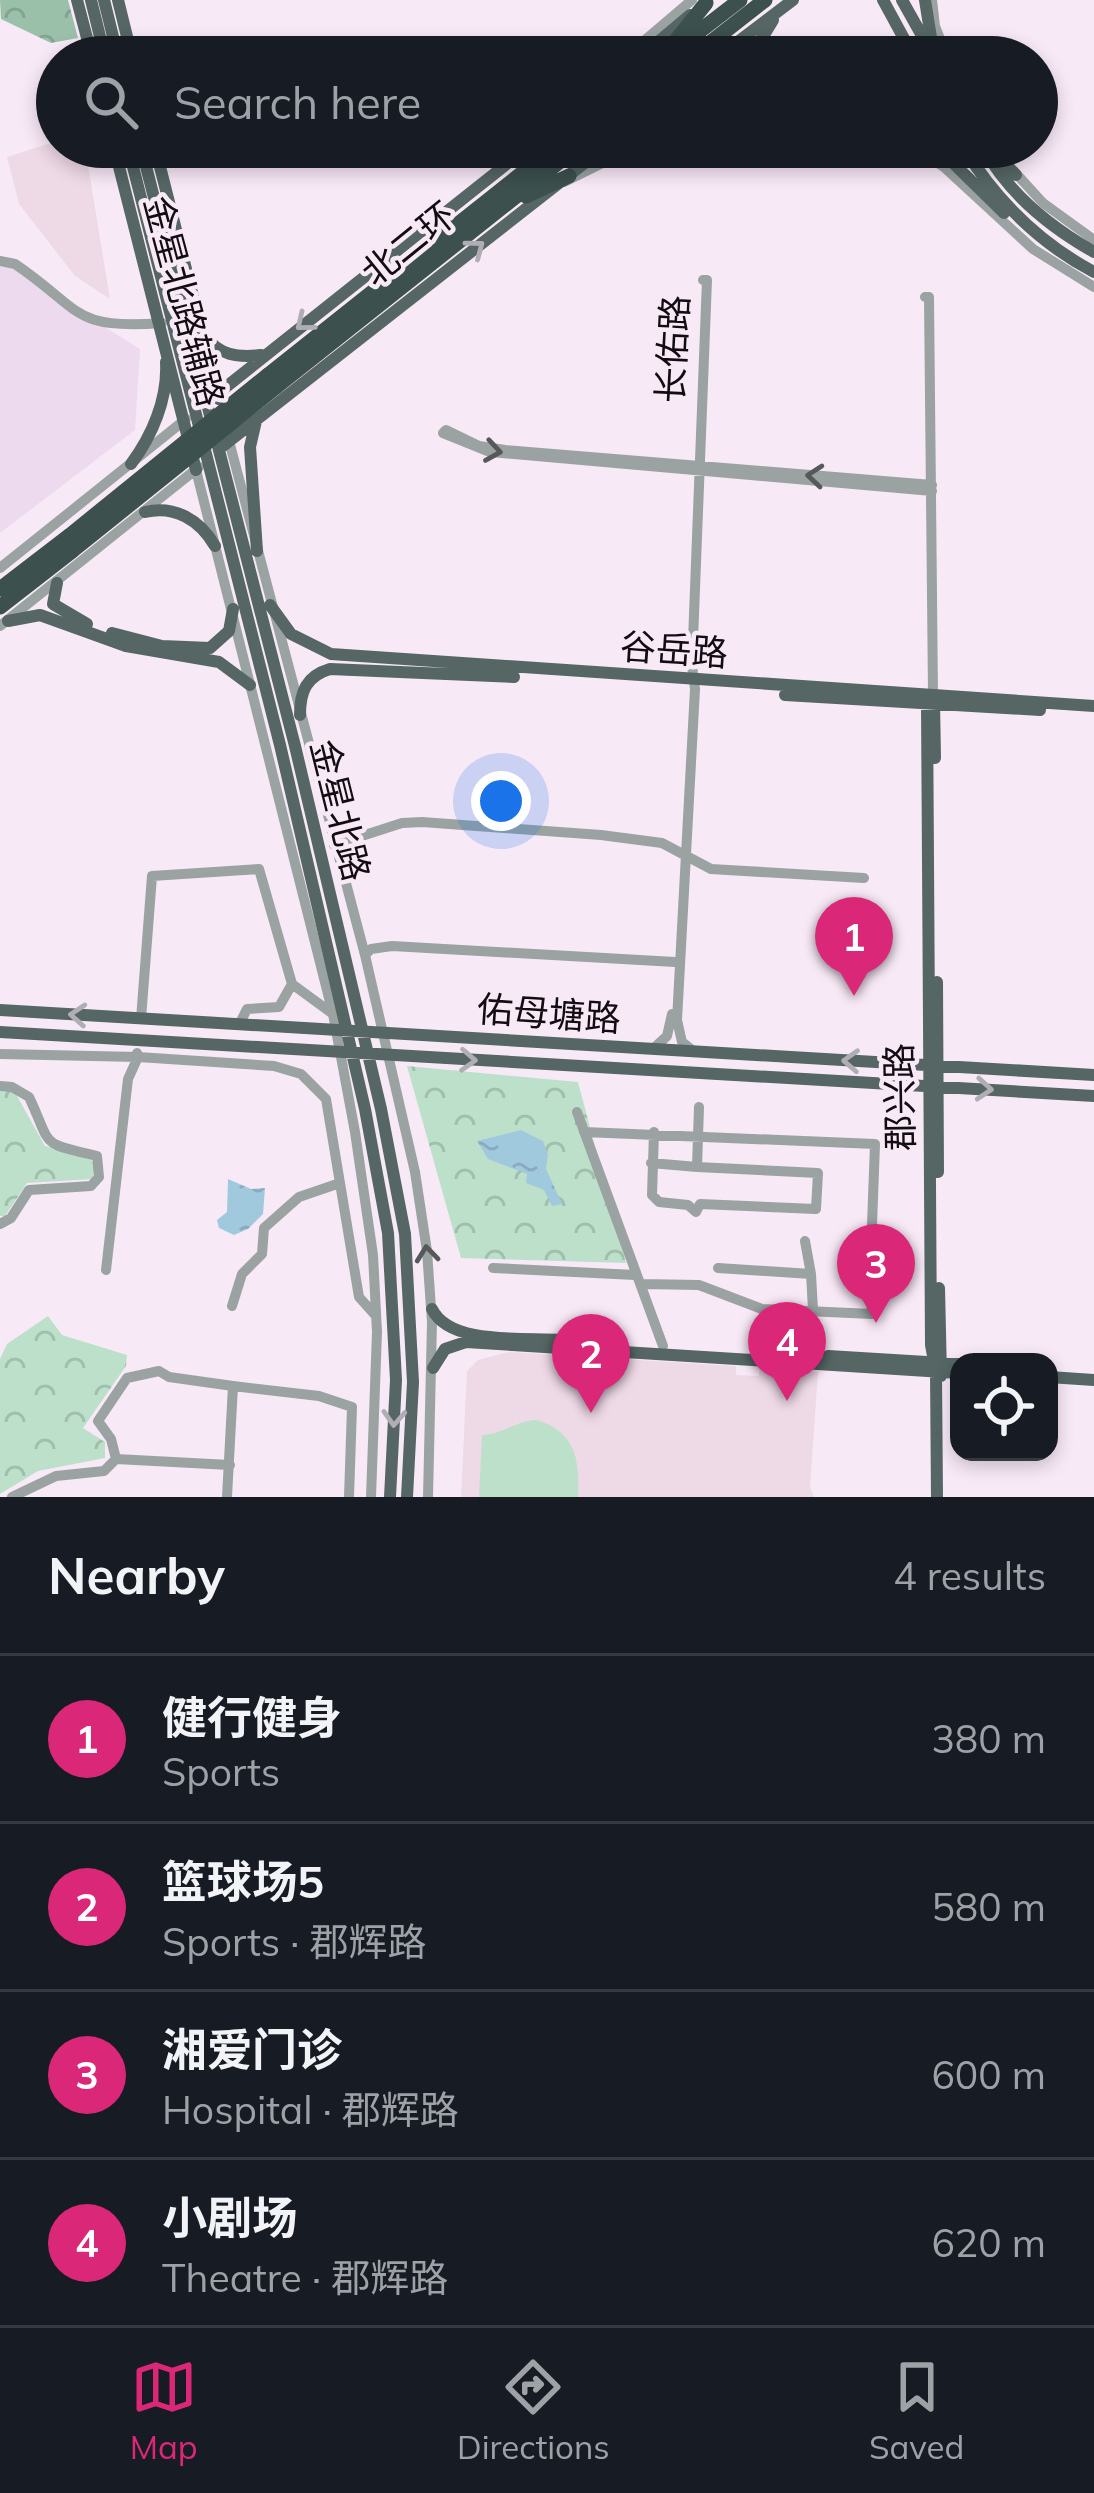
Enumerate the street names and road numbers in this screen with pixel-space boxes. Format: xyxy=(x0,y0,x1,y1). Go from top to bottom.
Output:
street label: 金星北路辅路 xyxy=(135,191,235,411)
street label: 北二环 xyxy=(352,192,464,294)
street label: 长佑路 xyxy=(647,294,697,404)
street label: 谷岳路 xyxy=(619,623,729,675)
street label: 金星北路 xyxy=(302,735,380,885)
street label: 佑母塘路 xyxy=(476,986,622,1040)
street label: 郡兴路 xyxy=(876,1043,922,1151)

